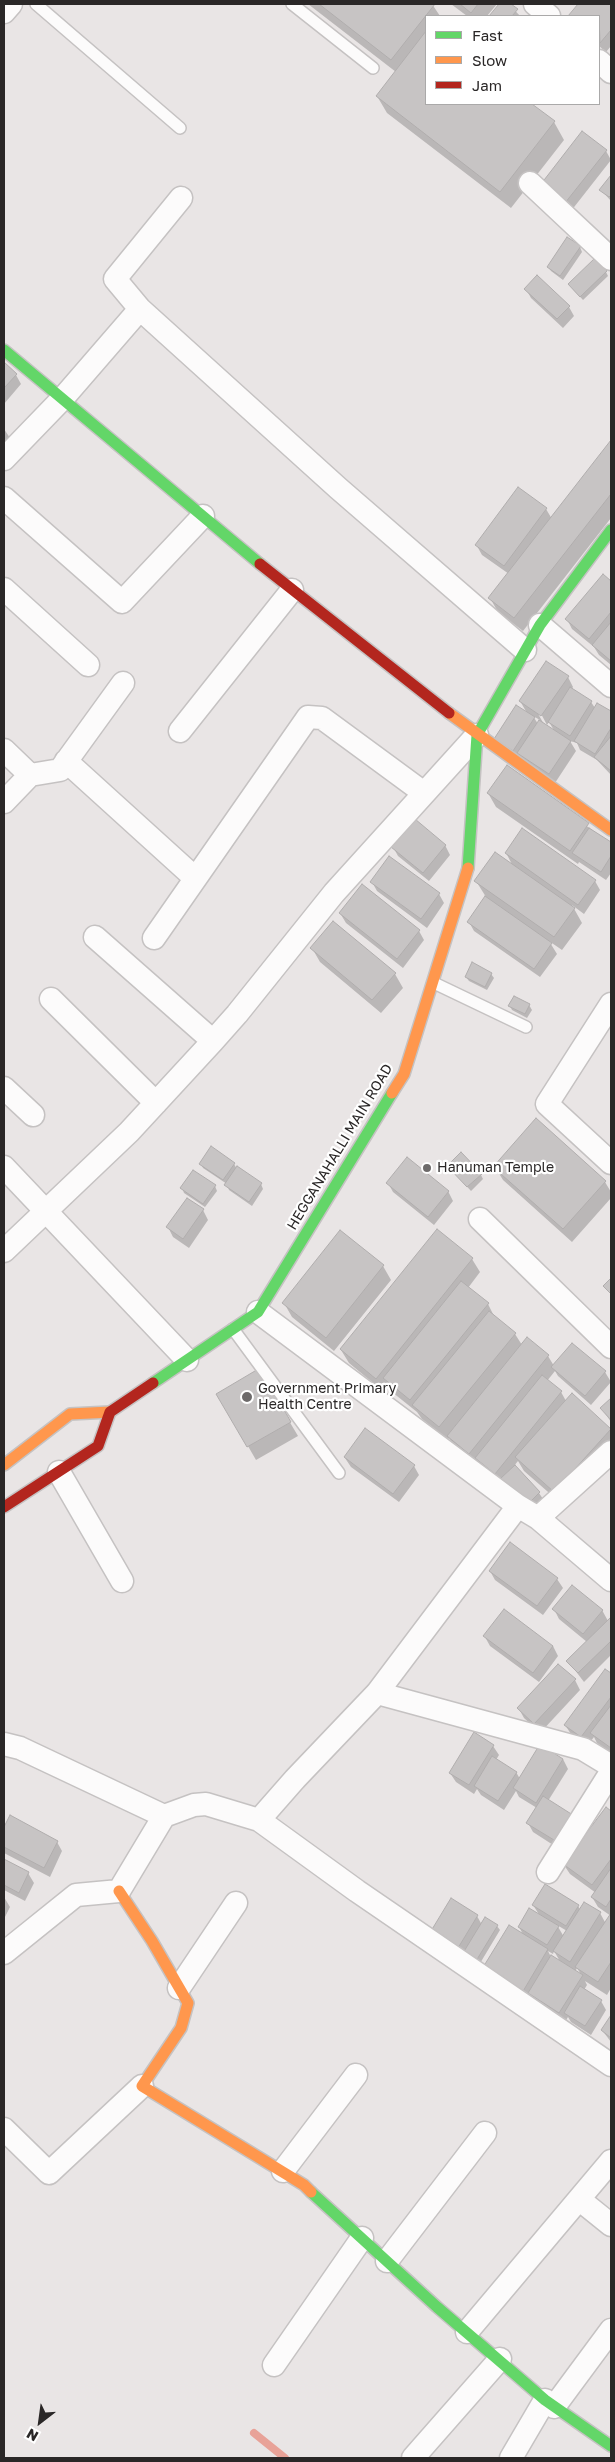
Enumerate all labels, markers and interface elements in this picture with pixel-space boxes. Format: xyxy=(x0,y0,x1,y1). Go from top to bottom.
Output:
legend xyxy=(425,15,600,105)
text: Fast xyxy=(472,26,503,44)
text: Slow xyxy=(472,51,507,69)
text: Jam xyxy=(472,76,502,94)
street label: HEGGANAHALLI MAIN ROAD xyxy=(284,1061,396,1233)
place label: Hanuman Temple xyxy=(437,1160,554,1176)
marker: Hanuman Temple xyxy=(421,1162,433,1174)
place label: Government Primary Health Centre xyxy=(258,1381,396,1414)
marker: Government Primary Health Centre xyxy=(240,1390,254,1404)
north arrow xyxy=(15,2397,65,2447)
text: N xyxy=(23,2425,41,2445)

